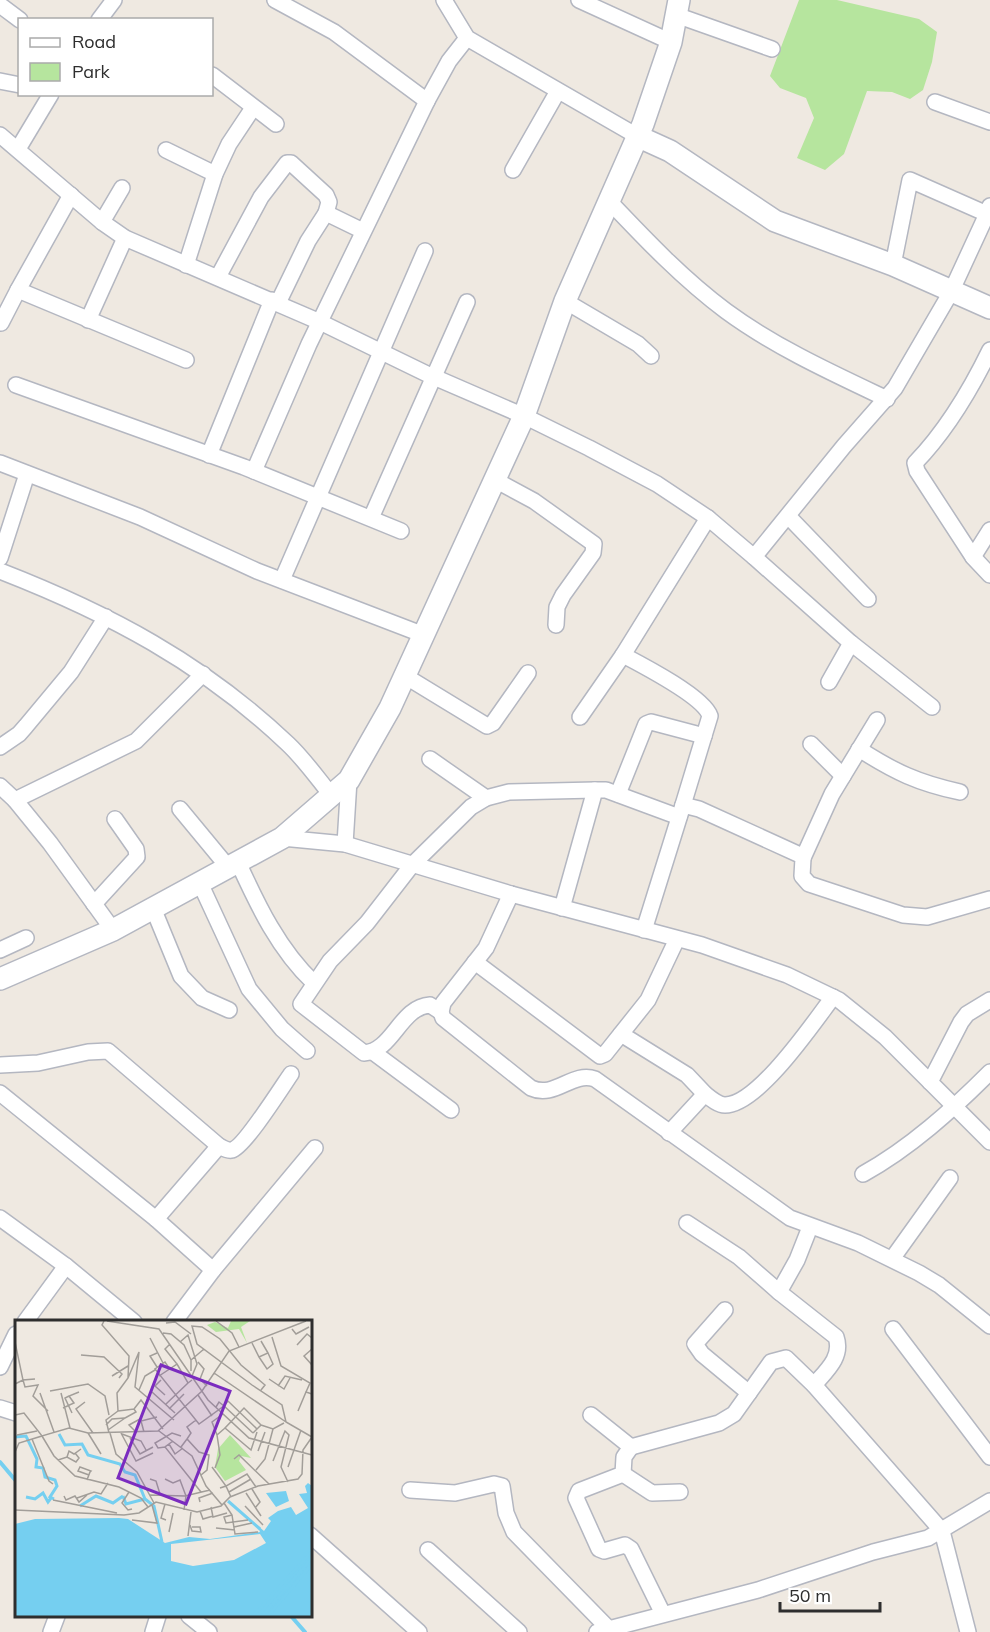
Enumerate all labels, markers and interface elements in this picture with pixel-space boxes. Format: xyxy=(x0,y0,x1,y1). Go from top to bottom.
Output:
legend xyxy=(18,18,213,96)
text: Road xyxy=(72,30,116,53)
text: Park xyxy=(72,60,111,83)
inset map xyxy=(15,1320,312,1617)
scale bar xyxy=(780,1575,880,1613)
text: 50 m xyxy=(789,1584,831,1607)

